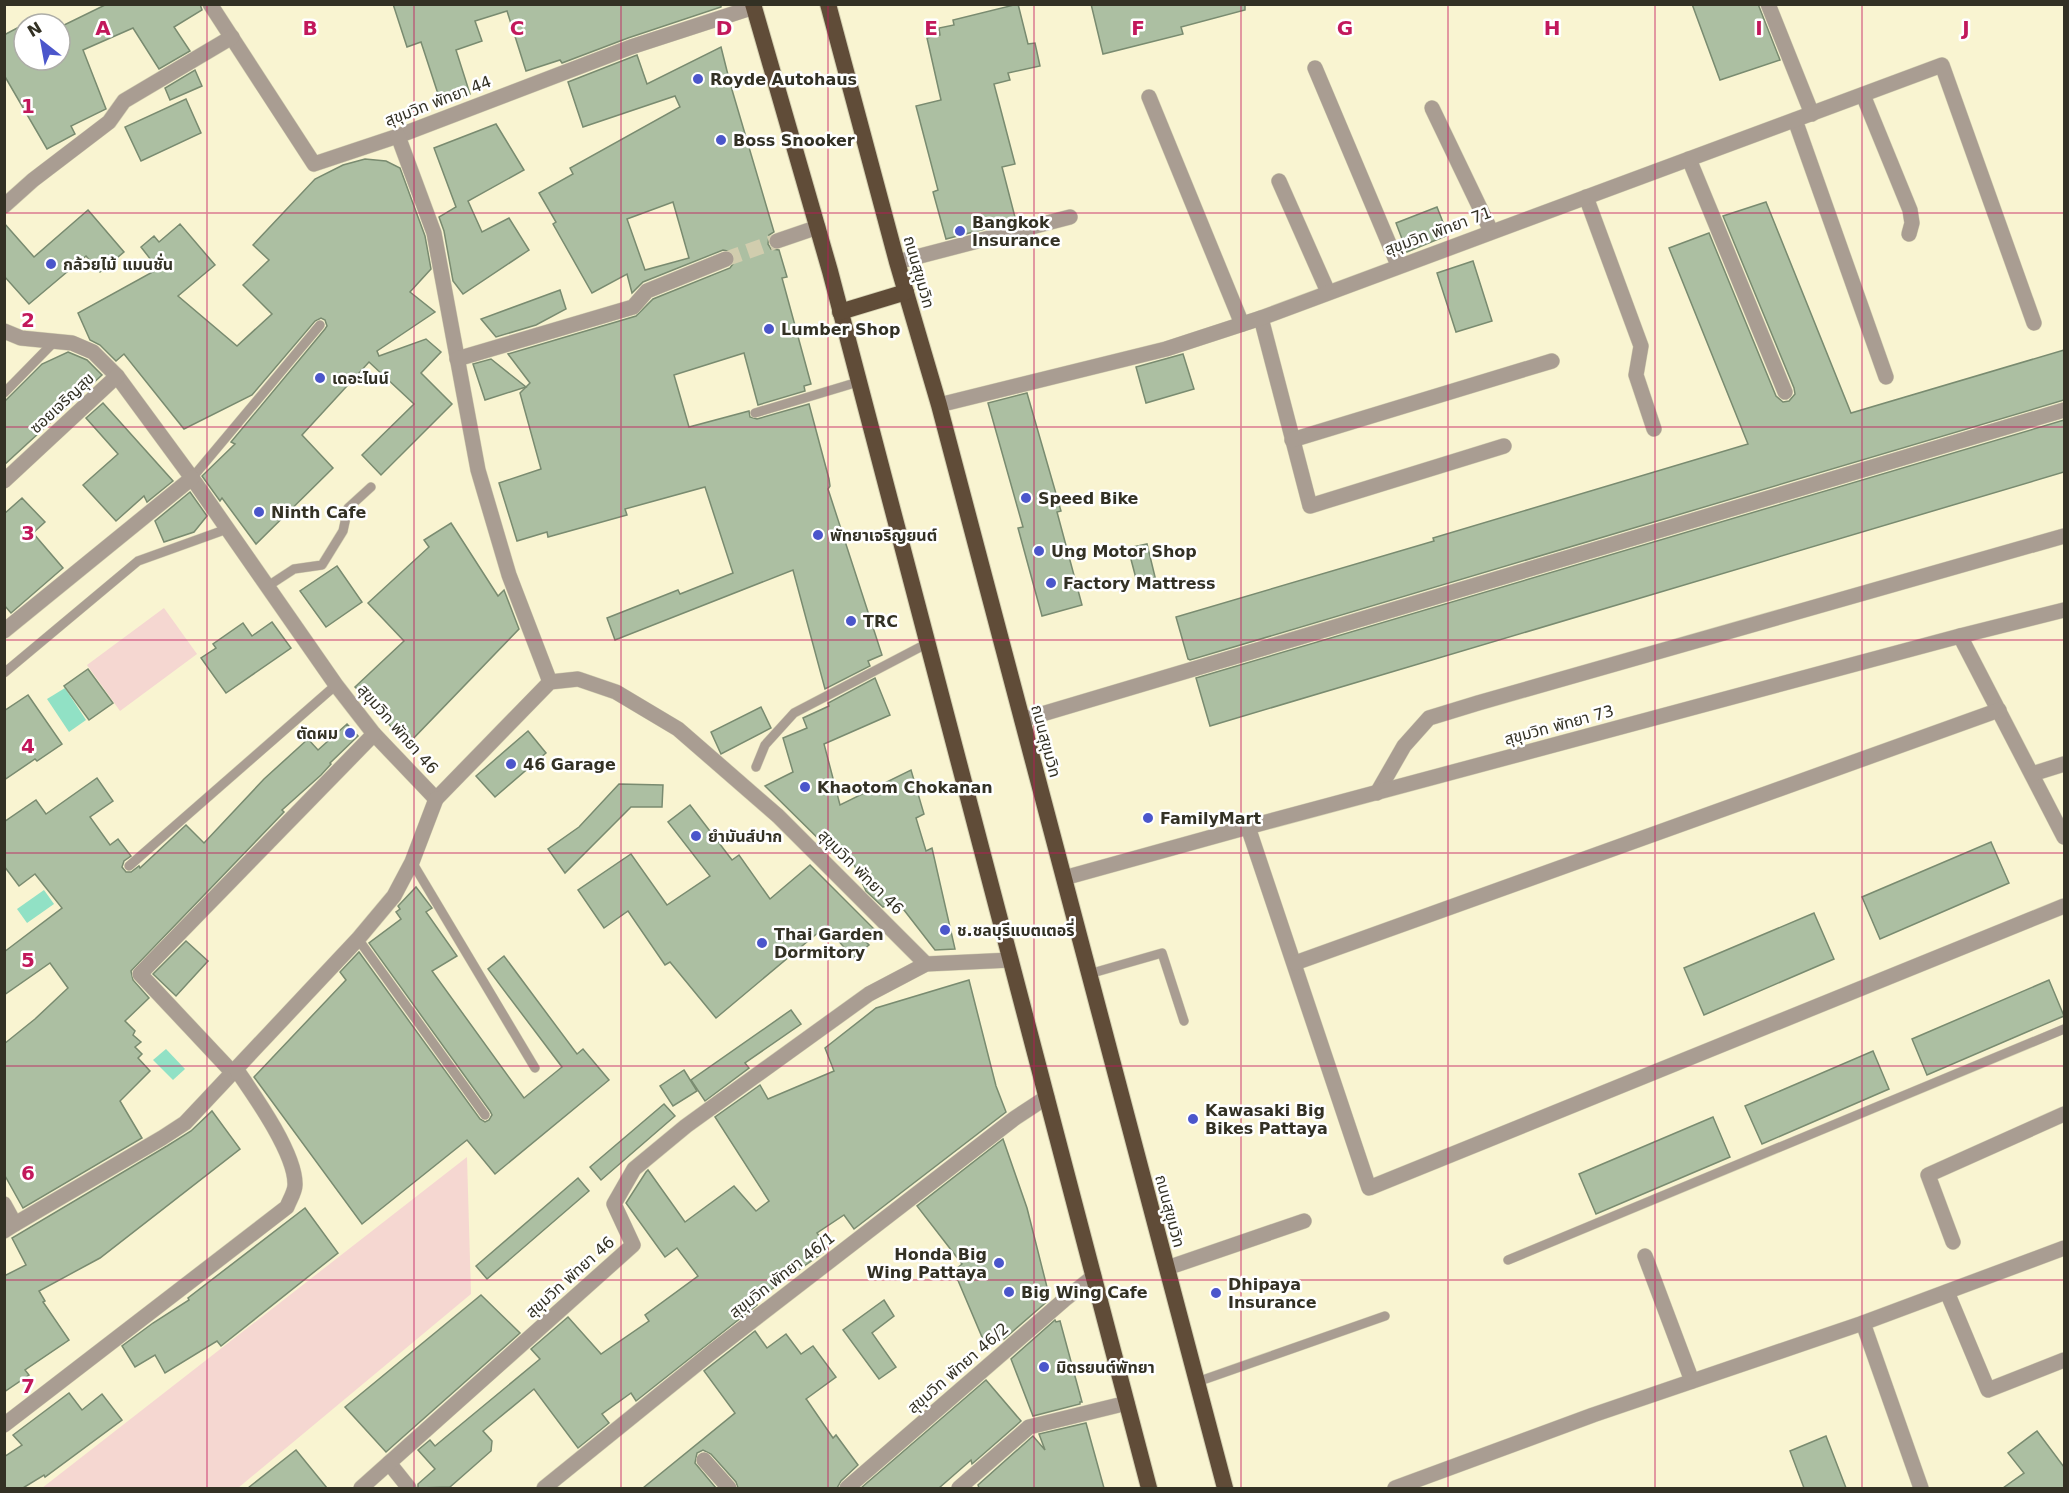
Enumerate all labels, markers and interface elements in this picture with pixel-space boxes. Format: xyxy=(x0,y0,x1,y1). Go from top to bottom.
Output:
north arrow xyxy=(12,12,72,72)
text: A xyxy=(95,16,111,40)
text: B xyxy=(302,16,318,40)
text: C xyxy=(510,16,524,40)
text: D xyxy=(716,16,732,40)
text: E xyxy=(924,16,938,40)
text: F xyxy=(1131,16,1145,40)
text: G xyxy=(1337,16,1353,40)
text: H xyxy=(1544,16,1560,40)
text: I xyxy=(1755,16,1763,40)
text: J xyxy=(1960,16,1970,40)
text: N xyxy=(24,18,45,41)
place label: Royde Autohaus xyxy=(710,70,857,89)
street label: สุขุมวิท พัทยา 44 xyxy=(382,72,494,130)
marker: Royde Autohaus xyxy=(691,72,705,86)
text: 1 xyxy=(21,94,35,118)
place label: Boss Snooker xyxy=(733,131,855,150)
marker: Boss Snooker xyxy=(714,133,728,147)
street label: สุขุมวิท พัทยา 71 xyxy=(1382,203,1494,259)
place label: Bangkok Insurance xyxy=(972,213,1061,250)
marker: Bangkok Insurance xyxy=(953,224,967,238)
street label: ถนนสุขุมวิท xyxy=(900,234,938,310)
place label: กล้วยไม้ แมนชั่น xyxy=(63,253,173,274)
marker: กล้วยไม้ แมนชั่น xyxy=(44,257,58,271)
text: 2 xyxy=(21,308,35,332)
place label: Lumber Shop xyxy=(781,320,900,339)
marker: Lumber Shop xyxy=(762,322,776,336)
street label: ซอยเจริญสุข xyxy=(26,369,98,437)
place label: เดอะไนน์ xyxy=(332,369,389,388)
marker: เดอะไนน์ xyxy=(313,371,327,385)
place label: Speed Bike xyxy=(1038,489,1139,508)
marker: Speed Bike xyxy=(1019,491,1033,505)
place label: Ninth Cafe xyxy=(271,503,366,522)
marker: Ninth Cafe xyxy=(252,505,266,519)
text: 3 xyxy=(21,521,35,545)
place label: พัทยาเจริญยนต์ xyxy=(830,526,937,545)
marker: พัทยาเจริญยนต์ xyxy=(811,528,825,542)
place label: Ung Motor Shop xyxy=(1051,542,1197,561)
marker: Ung Motor Shop xyxy=(1032,544,1046,558)
place label: Factory Mattress xyxy=(1063,574,1216,593)
marker: Factory Mattress xyxy=(1044,576,1058,590)
place label: TRC xyxy=(863,612,898,631)
marker: TRC xyxy=(844,614,858,628)
street label: สุขุมวิท พัทยา 46 xyxy=(354,680,442,778)
street label: สุขุมวิท พัทยา 73 xyxy=(1502,701,1616,749)
street label: ถนนสุขุมวิท xyxy=(1027,703,1065,779)
place label: ตัดผม xyxy=(296,724,338,743)
marker: ตัดผม xyxy=(343,726,357,740)
text: 4 xyxy=(21,734,35,758)
place label: 46 Garage xyxy=(523,755,616,774)
marker: 46 Garage xyxy=(504,757,518,771)
place label: Khaotom Chokanan xyxy=(817,778,993,797)
marker: Khaotom Chokanan xyxy=(798,780,812,794)
place label: FamilyMart xyxy=(1160,809,1261,828)
marker: FamilyMart xyxy=(1141,811,1155,825)
street label: สุขุมวิท พัทยา 46 xyxy=(814,825,908,919)
place label: ยำมันส์ปาก xyxy=(708,827,782,846)
marker: ยำมันส์ปาก xyxy=(689,829,703,843)
place label: ช.ชลบุรีแบตเตอรี่ xyxy=(957,918,1075,940)
marker: ช.ชลบุรีแบตเตอรี่ xyxy=(938,923,952,937)
place label: Thai Garden Dormitory xyxy=(774,925,884,962)
marker: Thai Garden Dormitory xyxy=(755,936,769,950)
text: 5 xyxy=(21,948,35,972)
place label: Kawasaki Big Bikes Pattaya xyxy=(1205,1101,1328,1138)
marker: Kawasaki Big Bikes Pattaya xyxy=(1186,1112,1200,1126)
text: 6 xyxy=(21,1161,35,1185)
street label: ถนนสุขุมวิท xyxy=(1151,1173,1189,1249)
street label: สุขุมวิท พัทยา 46/1 xyxy=(726,1228,838,1322)
street label: สุขุมวิท พัทยา 46 xyxy=(522,1232,618,1322)
place label: Honda Big Wing Pattaya xyxy=(867,1245,987,1282)
marker: Honda Big Wing Pattaya xyxy=(992,1256,1006,1270)
place label: Dhipaya Insurance xyxy=(1228,1275,1317,1312)
place label: Big Wing Cafe xyxy=(1021,1283,1148,1302)
marker: Big Wing Cafe xyxy=(1002,1285,1016,1299)
marker: Dhipaya Insurance xyxy=(1209,1286,1223,1300)
street label: สุขุมวิท พัทยา 46/2 xyxy=(903,1319,1013,1417)
place label: มิตรยนต์พัทยา xyxy=(1056,1358,1155,1377)
marker: มิตรยนต์พัทยา xyxy=(1037,1360,1051,1374)
text: 7 xyxy=(21,1374,35,1398)

